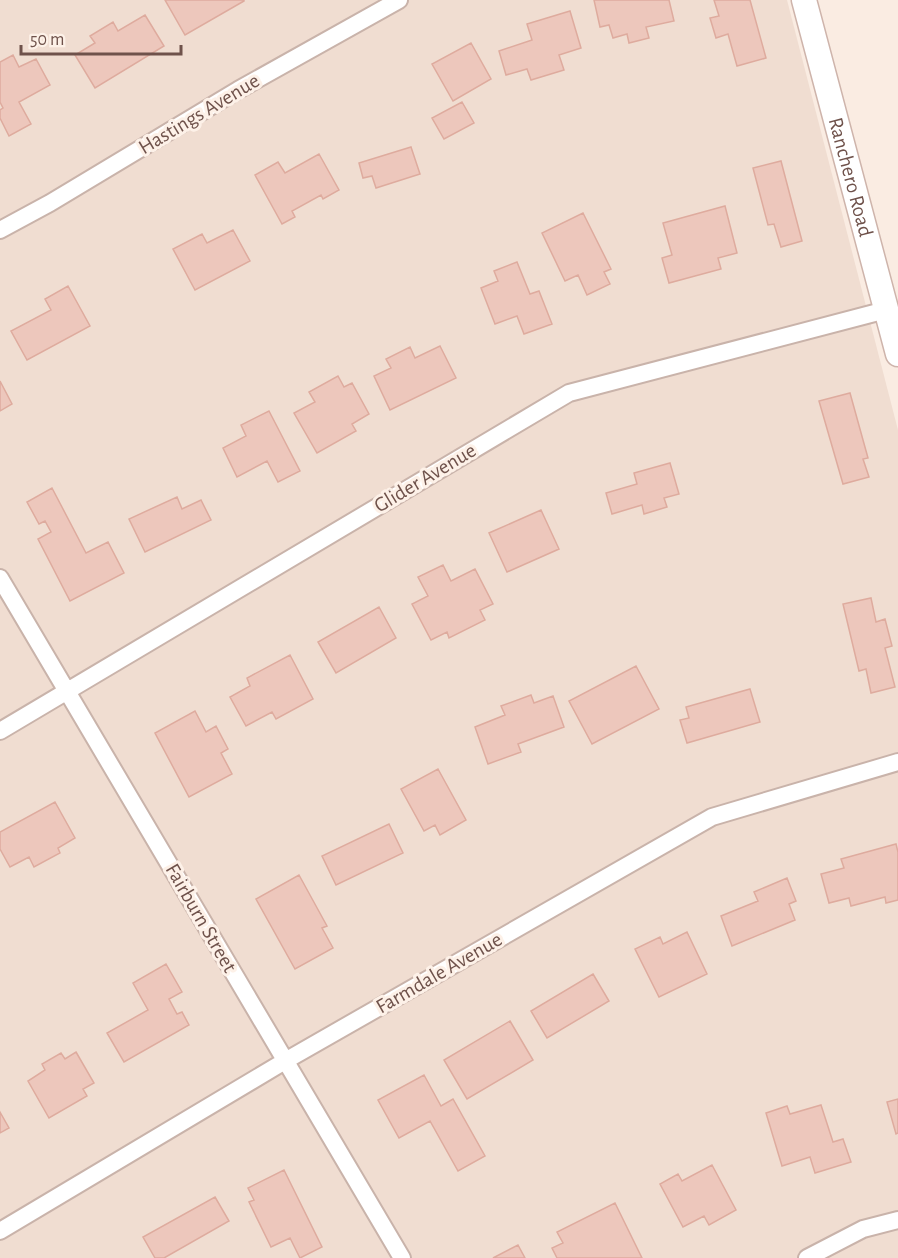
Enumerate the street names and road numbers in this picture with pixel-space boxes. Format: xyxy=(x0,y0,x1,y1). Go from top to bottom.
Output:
street label: Hastings Avenue xyxy=(135,70,263,158)
street label: Ranchero Road xyxy=(825,115,877,239)
street label: Glider Avenue xyxy=(370,439,480,517)
street label: Fairburn Street xyxy=(161,860,241,976)
street label: Farmdale Avenue xyxy=(372,928,506,1018)

